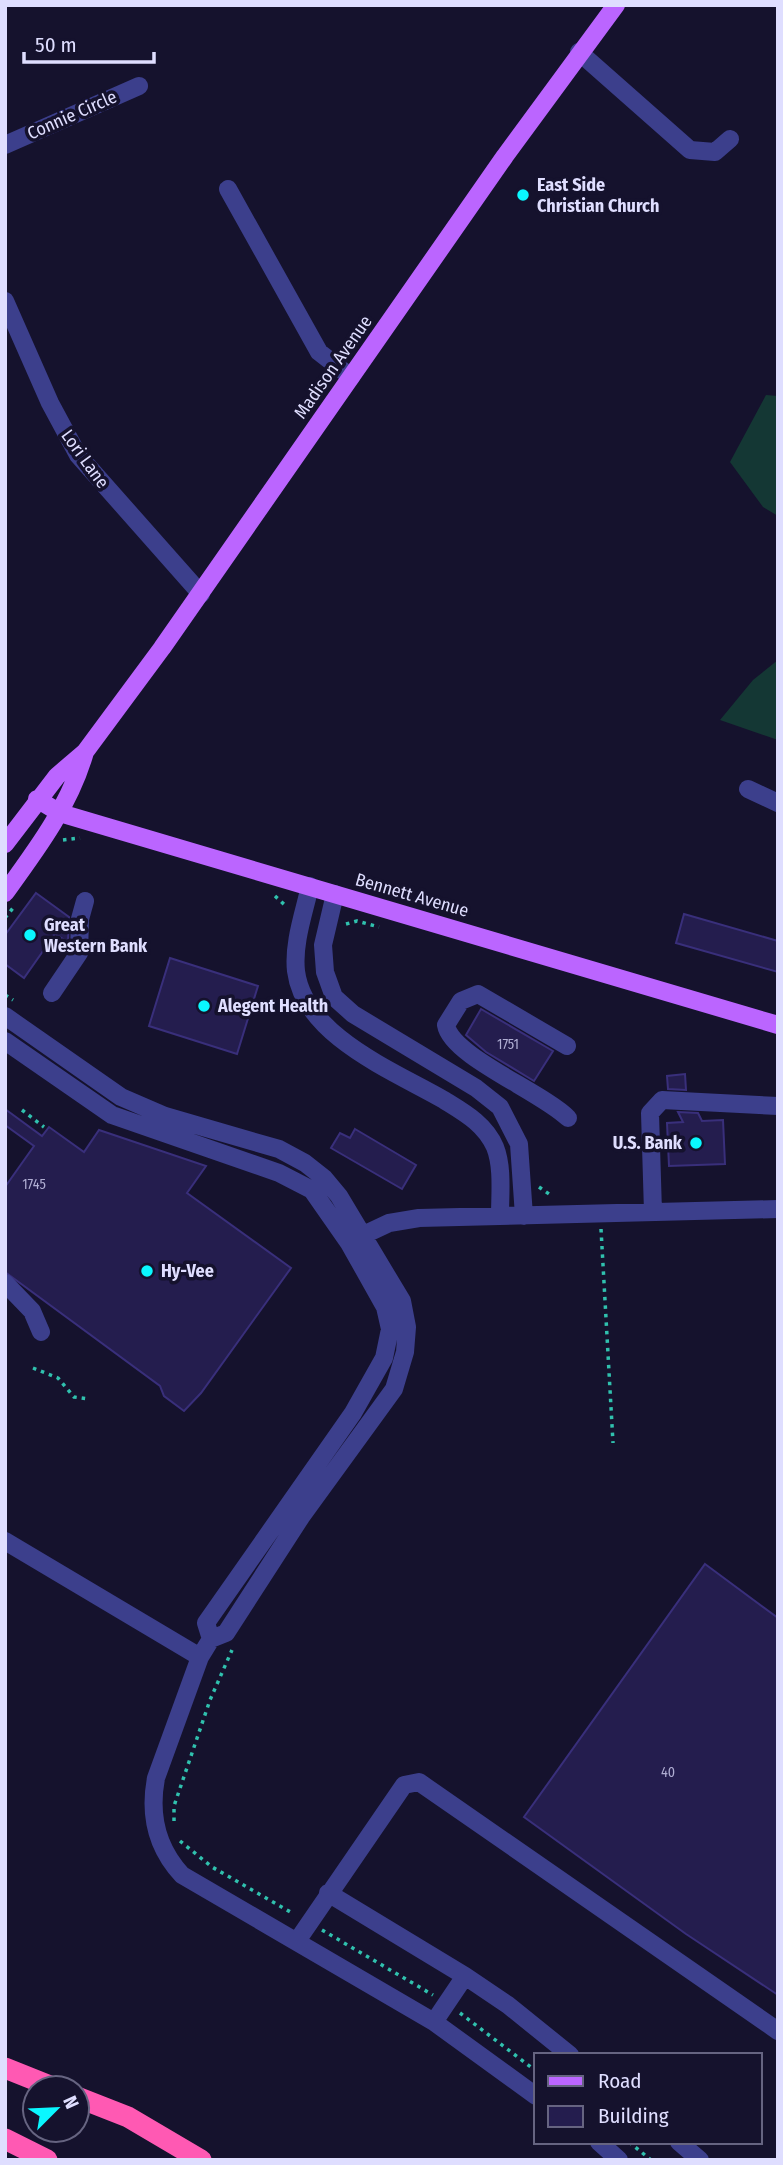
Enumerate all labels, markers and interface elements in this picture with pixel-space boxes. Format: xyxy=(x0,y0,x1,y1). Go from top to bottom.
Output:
scale bar xyxy=(24,21,154,65)
text: 50 m xyxy=(35,32,77,58)
street label: Connie Circle xyxy=(24,85,120,144)
place label: East Side Christian Church xyxy=(537,174,659,217)
marker: East Side Christian Church xyxy=(515,187,531,203)
street label: Madison Avenue xyxy=(289,311,377,423)
street label: Lori Lane xyxy=(56,425,114,493)
street label: Bennett Avenue xyxy=(353,868,471,922)
place label: Great Western Bank xyxy=(44,914,148,957)
marker: Great Western Bank xyxy=(22,927,38,943)
place label: Alegent Health xyxy=(217,995,328,1017)
marker: Alegent Health xyxy=(196,998,212,1014)
house number: 1751 xyxy=(497,1036,519,1053)
place label: U.S. Bank xyxy=(613,1132,683,1154)
marker: U.S. Bank xyxy=(688,1135,704,1151)
house number: 1745 xyxy=(22,1176,46,1193)
place label: Hy-Vee xyxy=(161,1260,214,1282)
marker: Hy-Vee xyxy=(139,1263,155,1279)
house number: 40 xyxy=(661,1764,675,1781)
legend xyxy=(534,2053,762,2144)
text: Road xyxy=(598,2068,642,2094)
north arrow xyxy=(21,2074,91,2144)
text: N xyxy=(58,2092,84,2112)
text: Building xyxy=(598,2103,669,2129)

